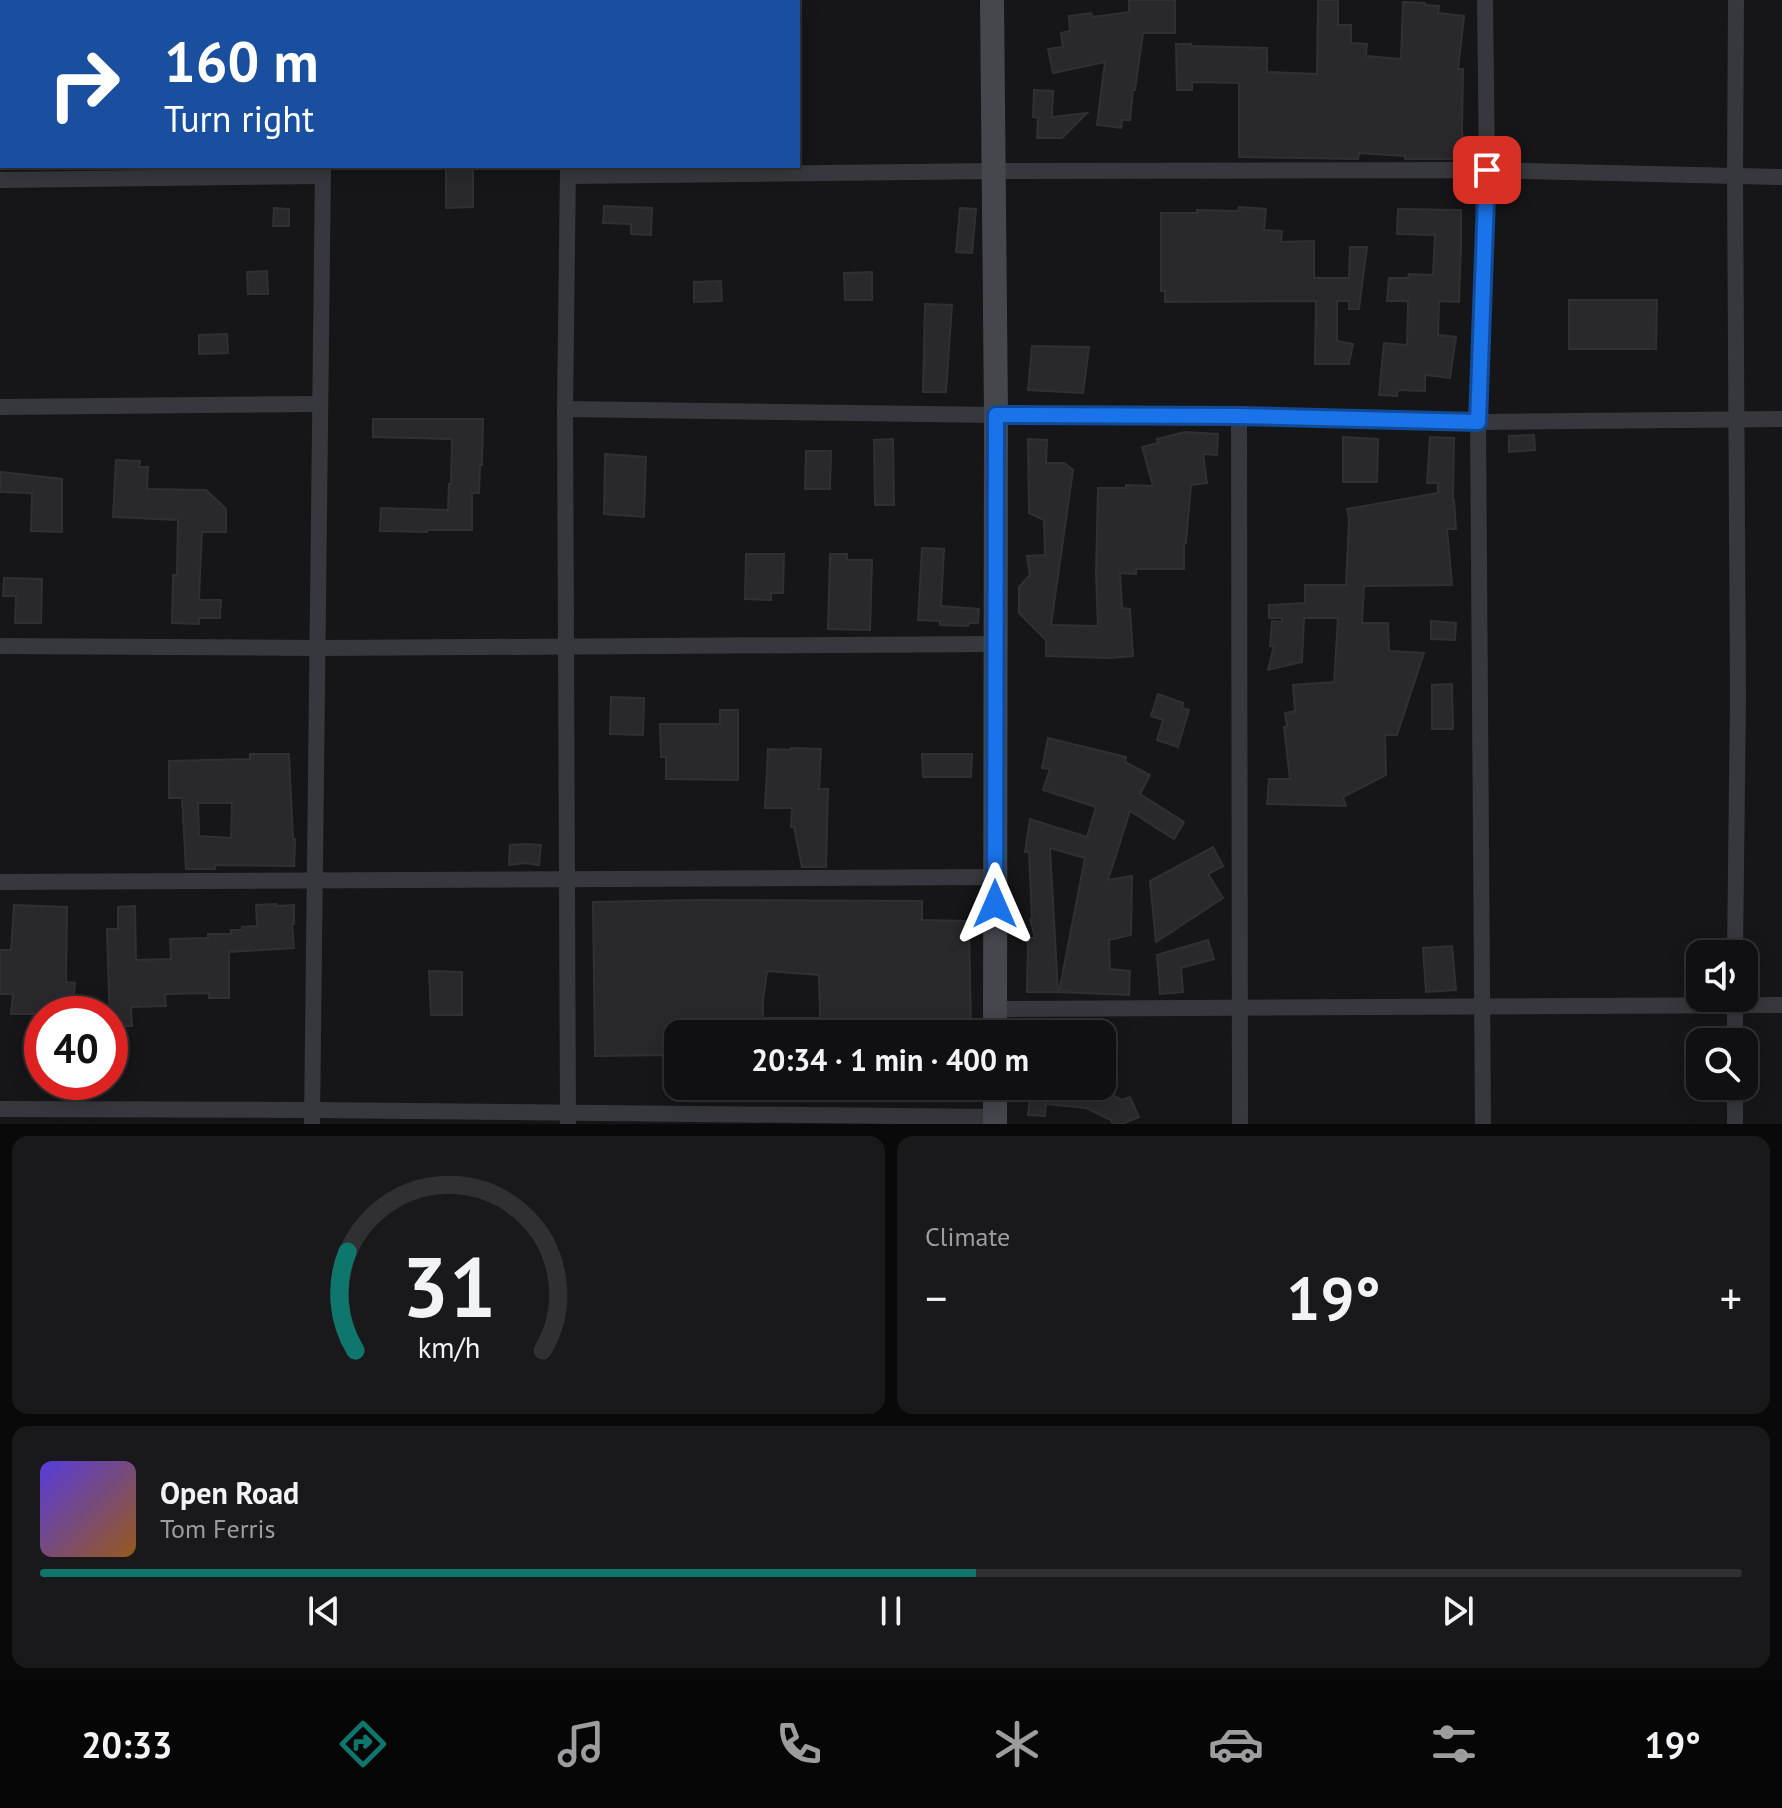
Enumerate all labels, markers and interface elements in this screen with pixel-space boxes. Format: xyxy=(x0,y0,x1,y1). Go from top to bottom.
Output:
text: 160 m xyxy=(164,25,319,97)
icon: right xyxy=(32,32,136,136)
text: Turn right xyxy=(164,95,314,142)
pin xyxy=(1453,136,1521,204)
icon: arrive xyxy=(1465,148,1509,192)
position arrow xyxy=(953,862,1037,946)
map controls xyxy=(1686,940,1758,1100)
button: sound xyxy=(1686,940,1758,1012)
speed limit sign: 40 xyxy=(24,996,128,1100)
button: search xyxy=(1686,1028,1758,1100)
text: 20:34 · 1 min · 400 m xyxy=(751,1040,1029,1079)
text: Climate xyxy=(925,1220,1010,1253)
text: 31 xyxy=(401,1232,496,1340)
text: 19° xyxy=(1286,1259,1381,1337)
text: − xyxy=(925,1269,947,1326)
text: + xyxy=(1720,1269,1742,1326)
text: km/h xyxy=(417,1329,480,1366)
text: Open Road xyxy=(160,1473,299,1512)
text: Tom Ferris xyxy=(160,1512,275,1545)
icon: previous xyxy=(302,1589,346,1633)
icon: pause xyxy=(869,1589,913,1633)
icon: next xyxy=(1436,1589,1480,1633)
icon: directions xyxy=(335,1716,391,1772)
icon: music xyxy=(553,1716,609,1772)
icon: phone xyxy=(771,1716,827,1772)
icon: climate xyxy=(989,1716,1045,1772)
icon: car xyxy=(1208,1716,1264,1772)
icon: filters xyxy=(1426,1716,1482,1772)
text: 20:33 xyxy=(81,1721,172,1768)
text: 19° xyxy=(1644,1721,1701,1768)

